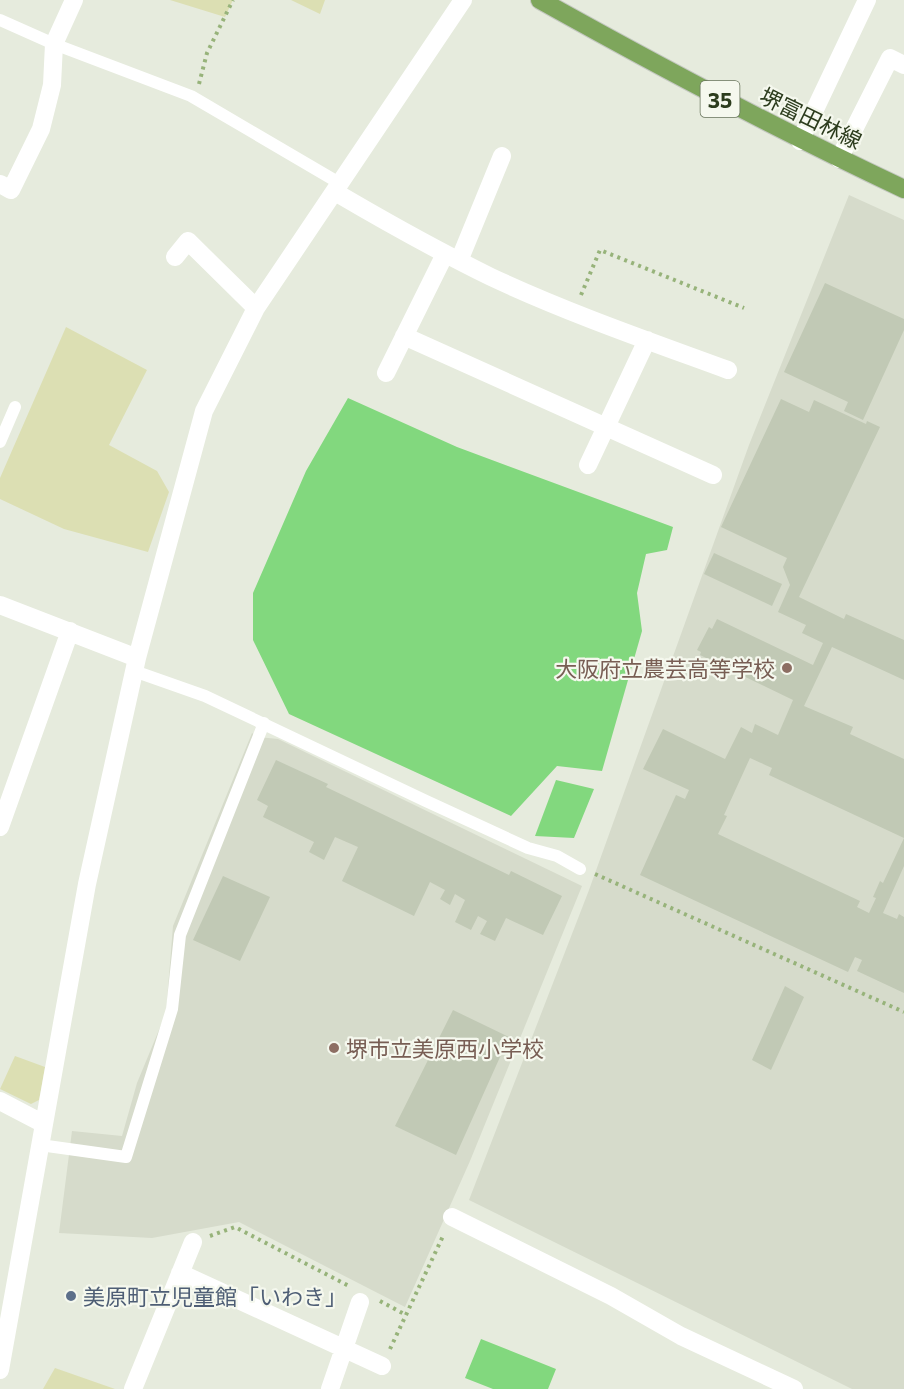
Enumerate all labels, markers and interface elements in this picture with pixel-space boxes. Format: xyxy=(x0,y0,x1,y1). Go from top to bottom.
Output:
road number: 35 xyxy=(700,81,740,117)
street label: 堺富田林線 xyxy=(756,82,866,154)
place label: 大阪府立農芸高等学校 xyxy=(555,655,775,682)
marker: 大阪府立農芸高等学校 xyxy=(780,661,794,675)
place label: 堺市立美原西小学校 xyxy=(346,1035,544,1062)
marker: 堺市立美原西小学校 xyxy=(327,1041,341,1055)
place label: 美原町立児童館「いわき」 xyxy=(83,1283,347,1310)
marker: 美原町立児童館「いわき」 xyxy=(64,1289,78,1303)

